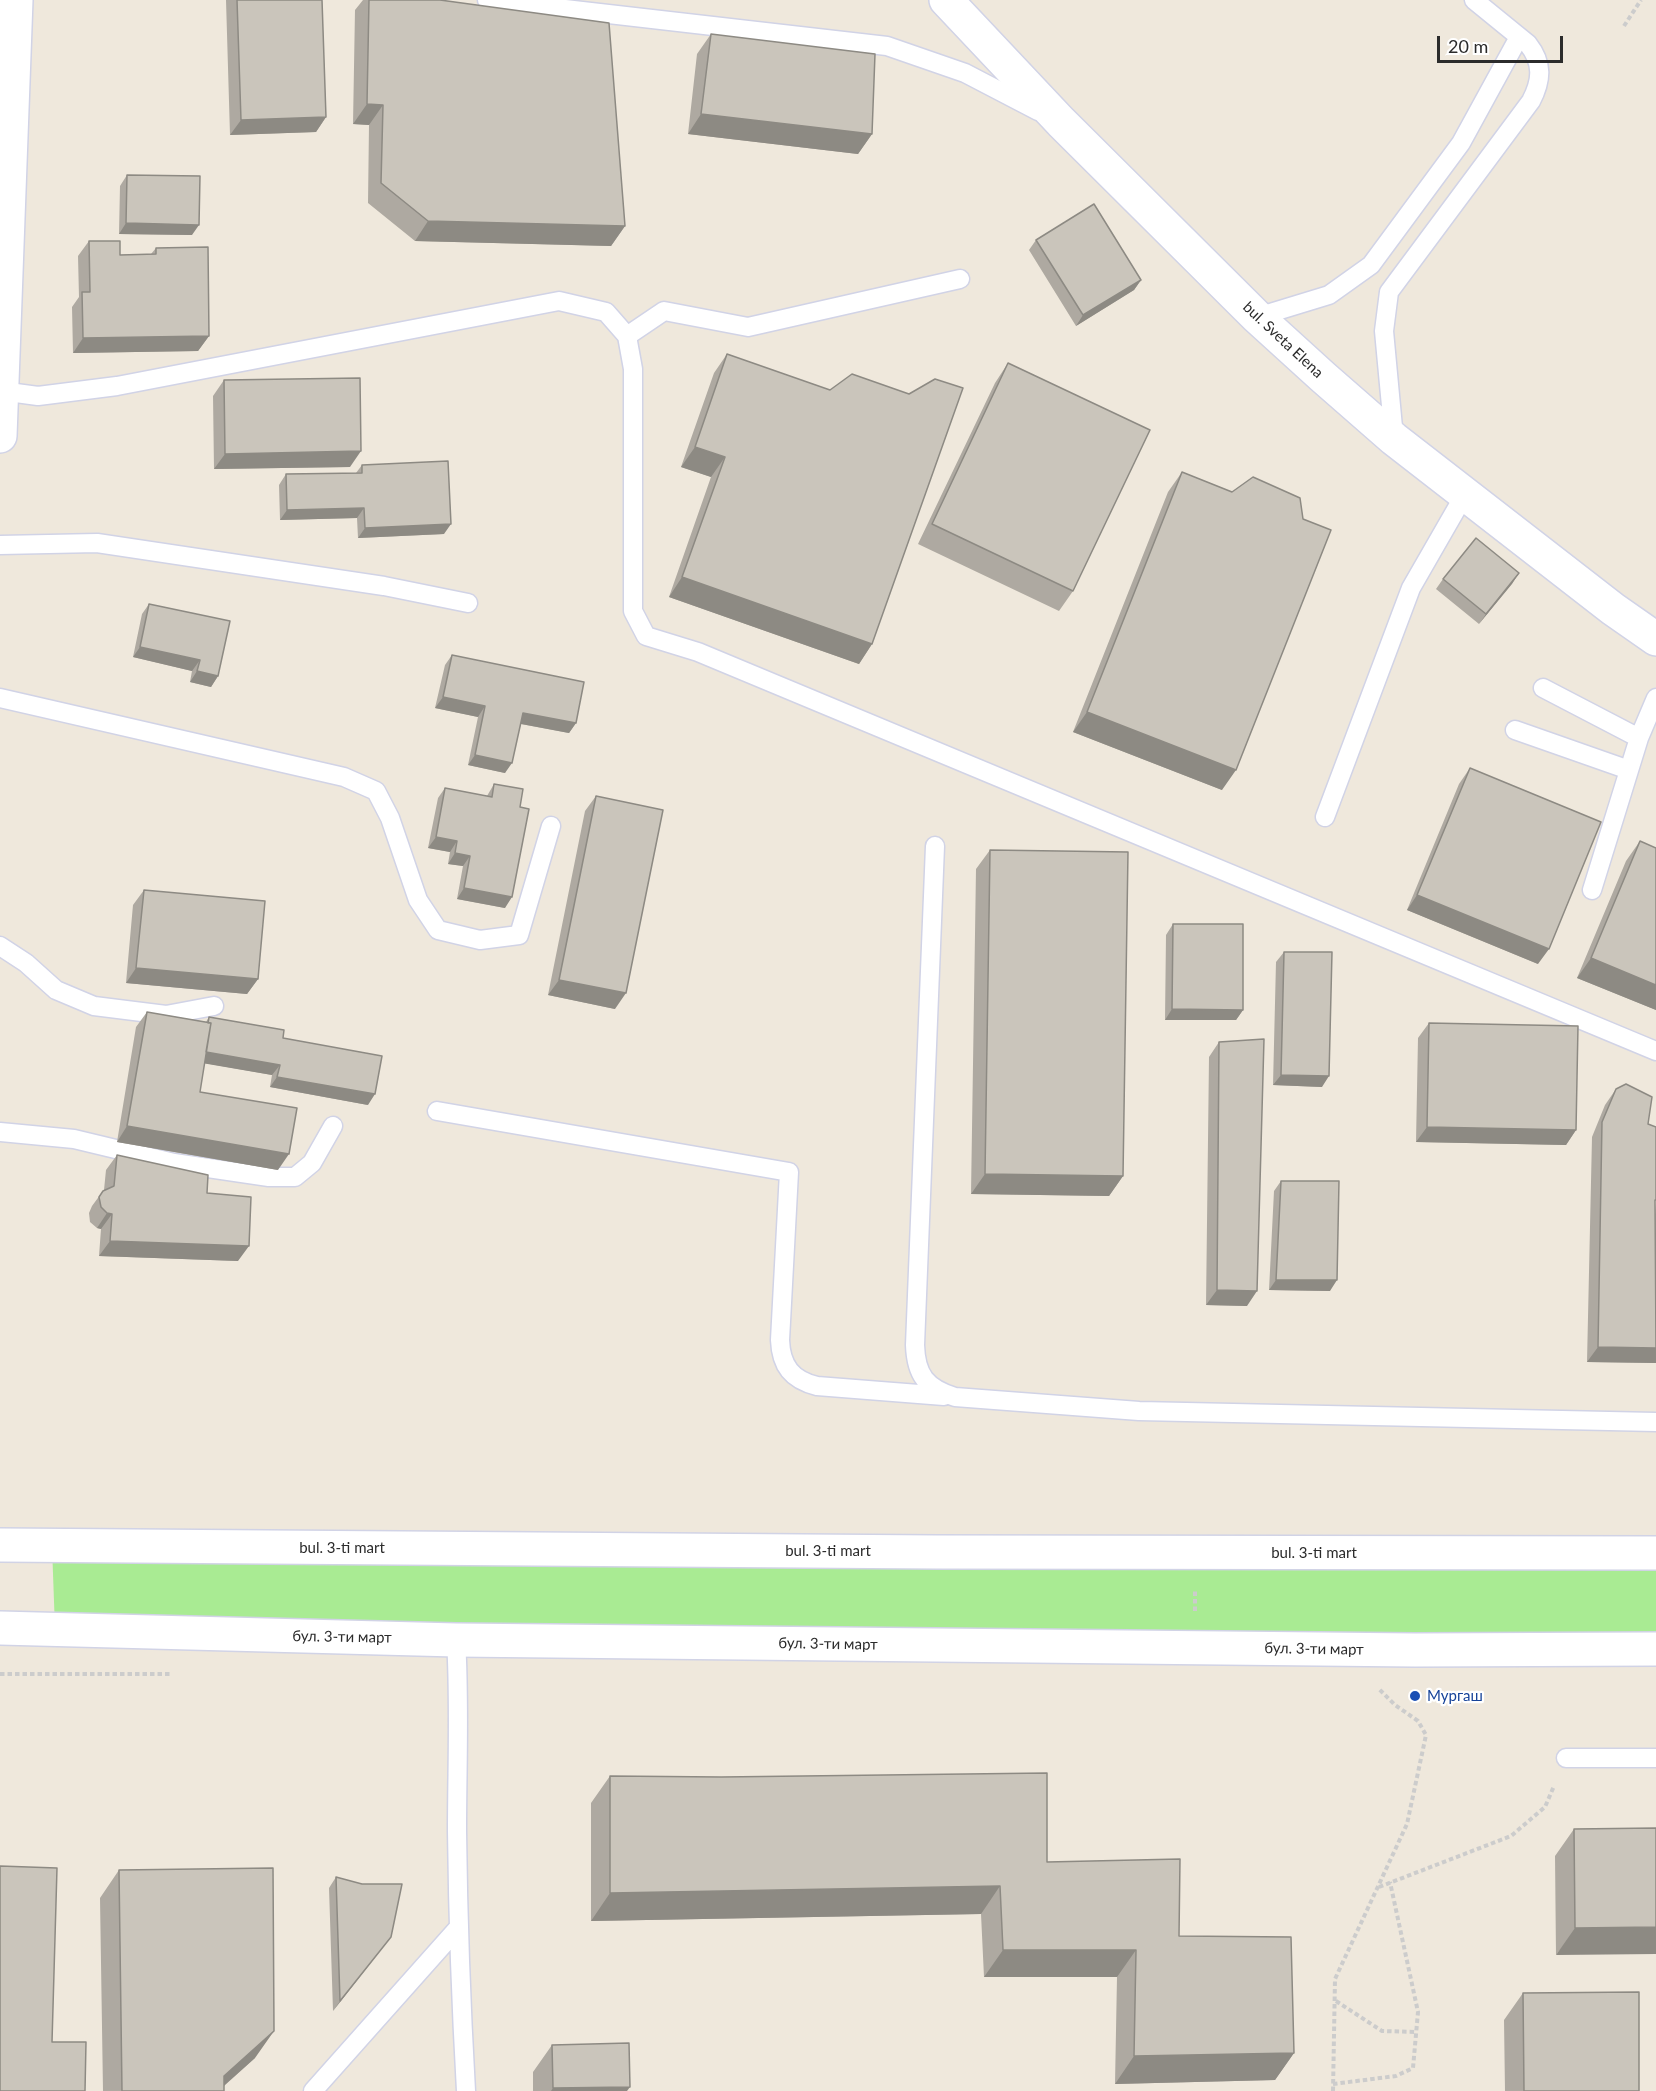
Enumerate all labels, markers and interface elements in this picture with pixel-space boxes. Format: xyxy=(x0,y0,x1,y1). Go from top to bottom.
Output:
scale bar xyxy=(1440,24,1566,62)
text: 20 m xyxy=(1448,35,1488,57)
street label: bul. Sveta Elena xyxy=(1239,298,1327,382)
street label: bul. 3-ti mart xyxy=(299,1539,385,1557)
street label: bul. 3-ti mart xyxy=(785,1542,871,1560)
street label: bul. 3-ti mart xyxy=(1271,1544,1357,1562)
street label: бул. 3-ти март xyxy=(292,1627,392,1647)
street label: бул. 3-ти март xyxy=(778,1634,878,1654)
street label: бул. 3-ти март xyxy=(1264,1639,1364,1659)
place label: Мургаш xyxy=(1427,1687,1483,1705)
marker: Мургаш xyxy=(1408,1689,1422,1703)

